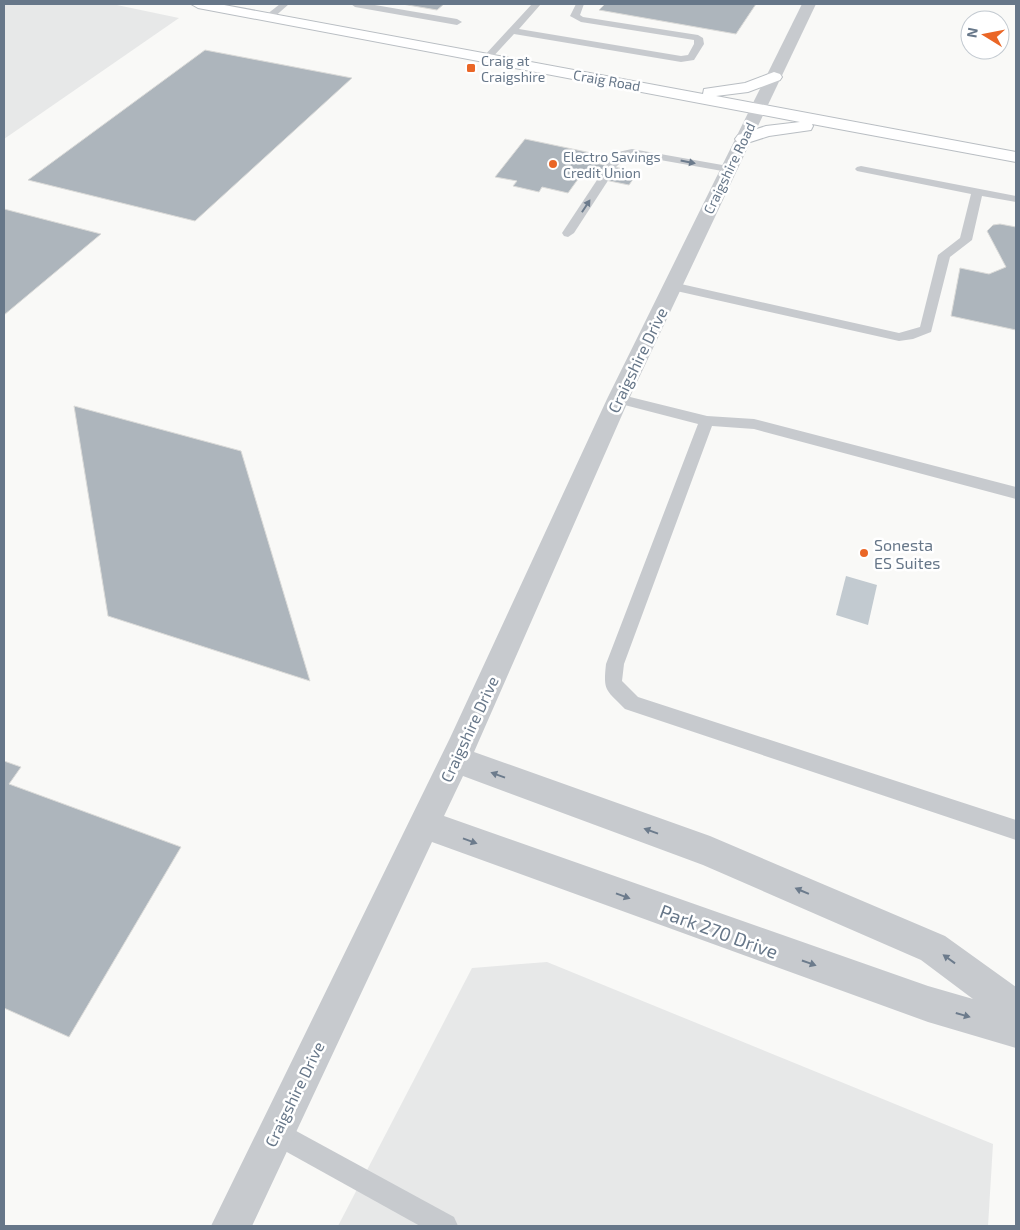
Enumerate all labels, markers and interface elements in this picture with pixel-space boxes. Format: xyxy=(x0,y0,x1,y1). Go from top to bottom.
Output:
north arrow xyxy=(960,10,1010,60)
text: N xyxy=(962,26,981,39)
place label: Craig at Craigshire xyxy=(481,52,545,85)
marker: Craig at Craigshire xyxy=(465,62,477,74)
street label: Craig Road xyxy=(572,66,642,94)
street label: Craigshire Road xyxy=(700,120,758,216)
place label: Electro Savings Credit Union xyxy=(563,148,661,181)
marker: Electro Savings Credit Union xyxy=(547,158,559,170)
one-way arrow xyxy=(680,158,696,166)
one-way arrow xyxy=(581,200,590,213)
street label: Craigshire Drive xyxy=(603,304,671,416)
place label: Sonesta ES Suites xyxy=(874,535,940,572)
marker: Sonesta ES Suites xyxy=(858,547,870,559)
street label: Craigshire Drive xyxy=(436,673,502,785)
one-way arrow xyxy=(490,771,505,779)
one-way arrow xyxy=(643,827,658,835)
one-way arrow xyxy=(463,837,478,845)
one-way arrow xyxy=(794,887,809,895)
one-way arrow xyxy=(615,893,630,900)
street label: Park 270 Drive xyxy=(657,899,781,963)
one-way arrow xyxy=(942,954,956,964)
one-way arrow xyxy=(801,959,816,967)
one-way arrow xyxy=(955,1011,970,1019)
street label: Craigshire Drive xyxy=(260,1038,328,1150)

